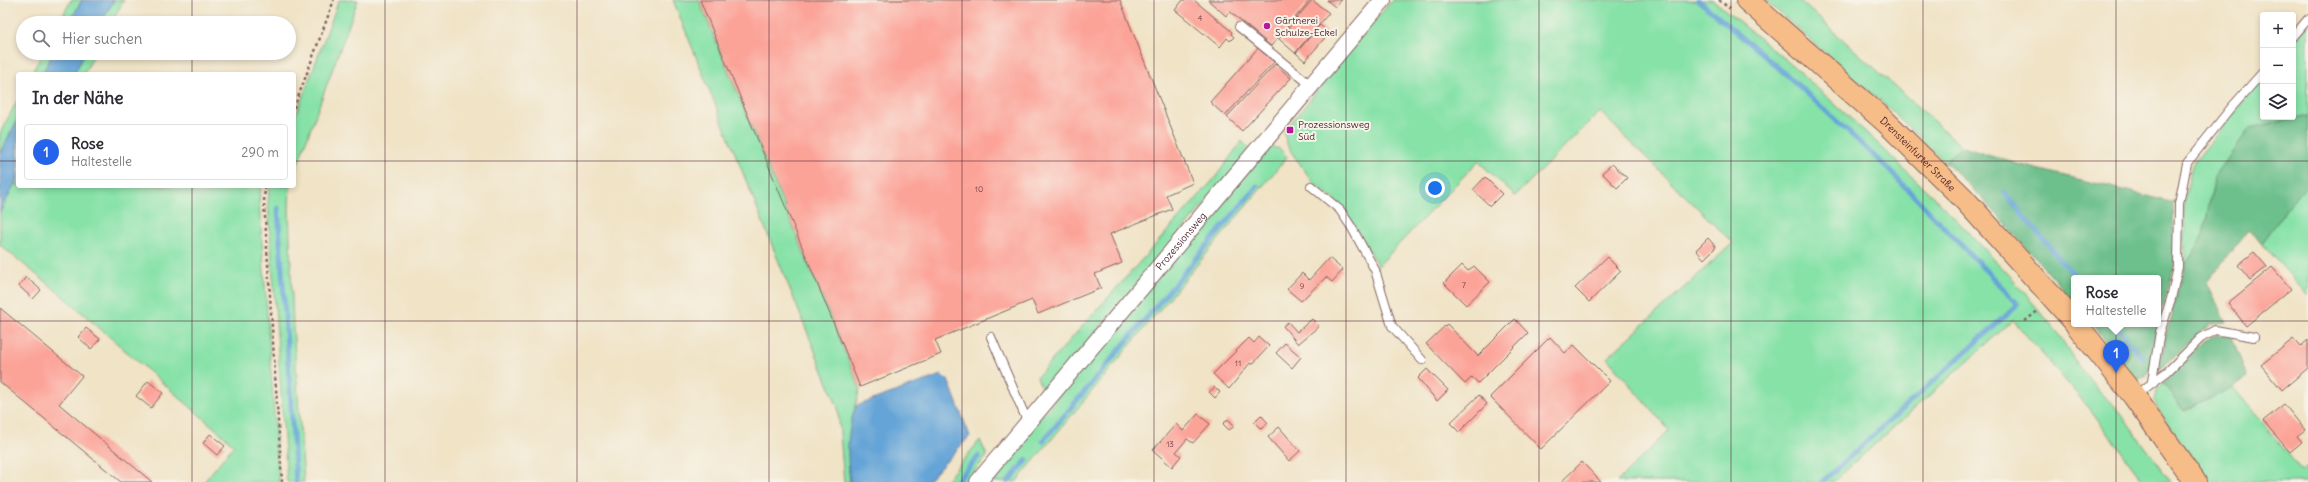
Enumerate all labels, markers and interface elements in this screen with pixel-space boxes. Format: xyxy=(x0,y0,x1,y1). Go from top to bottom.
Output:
map controls xyxy=(2260,12,2296,120)
button: + xyxy=(2260,12,2296,48)
house number: 4 xyxy=(1198,13,1203,23)
place label: Gärtnerei Schulze-Eckel xyxy=(1275,14,1337,39)
search box xyxy=(16,16,296,60)
marker: Gärtnerei Schulze-Eckel xyxy=(1262,21,1272,31)
icon: search xyxy=(30,27,52,49)
text: Hier suchen xyxy=(62,29,142,48)
button: − xyxy=(2260,48,2296,84)
button: layers xyxy=(2260,84,2296,120)
text: In der Nähe xyxy=(32,87,124,109)
street label: Drensteinfurter Straße xyxy=(1878,114,1959,194)
place label: Prozessionsweg Süd xyxy=(1298,118,1370,143)
marker: Prozessionsweg Süd xyxy=(1285,125,1295,135)
text: Rose xyxy=(71,134,104,153)
text: 1 xyxy=(43,144,49,161)
text: 290 m xyxy=(241,144,279,161)
text: Haltestelle xyxy=(71,153,132,170)
your location xyxy=(1425,178,1445,198)
house number: 10 xyxy=(975,184,983,194)
street label: Prozessionsweg xyxy=(1153,209,1209,272)
popup xyxy=(2071,275,2161,327)
house number: 7 xyxy=(1462,280,1466,290)
house number: 9 xyxy=(1300,281,1305,291)
text: Rose xyxy=(2086,283,2118,302)
text: Haltestelle xyxy=(2086,302,2146,319)
pin: 1 xyxy=(2103,340,2129,373)
house number: 11 xyxy=(1235,358,1241,368)
house number: 13 xyxy=(1166,439,1174,449)

